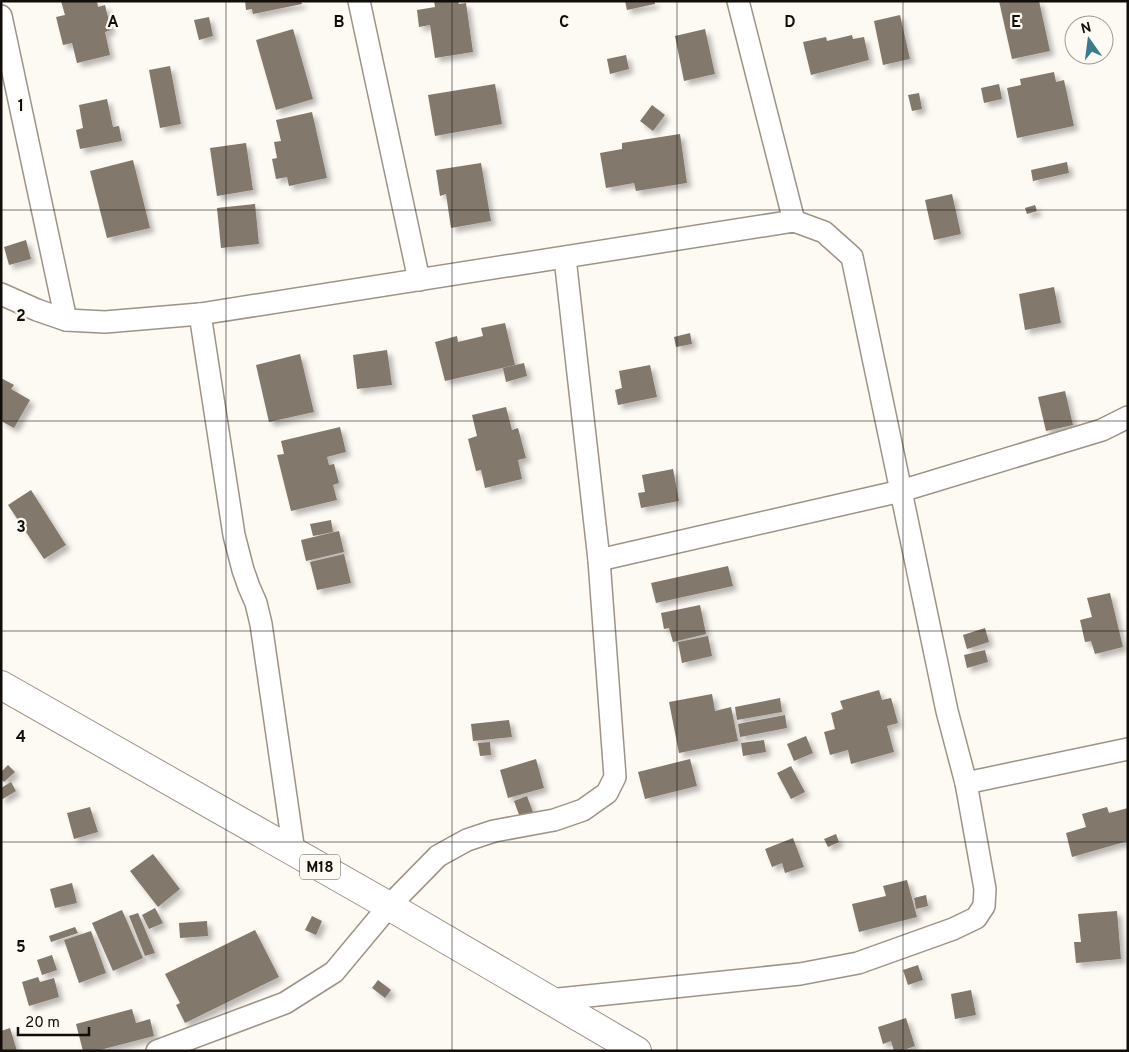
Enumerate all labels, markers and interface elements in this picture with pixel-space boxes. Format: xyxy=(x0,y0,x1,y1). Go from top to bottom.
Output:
text: A xyxy=(107,13,119,33)
text: B xyxy=(333,13,345,33)
text: C xyxy=(559,13,569,33)
text: D xyxy=(784,13,796,33)
text: E xyxy=(1011,13,1021,33)
north arrow xyxy=(1064,15,1114,65)
text: N xyxy=(1079,19,1093,38)
text: 1 xyxy=(18,97,24,117)
text: 2 xyxy=(16,307,26,327)
text: 3 xyxy=(16,518,26,538)
text: 4 xyxy=(16,728,26,748)
road number: M18 xyxy=(300,854,340,880)
text: 5 xyxy=(16,938,26,958)
scale bar xyxy=(18,1004,89,1036)
text: 20 m xyxy=(25,1014,60,1033)

